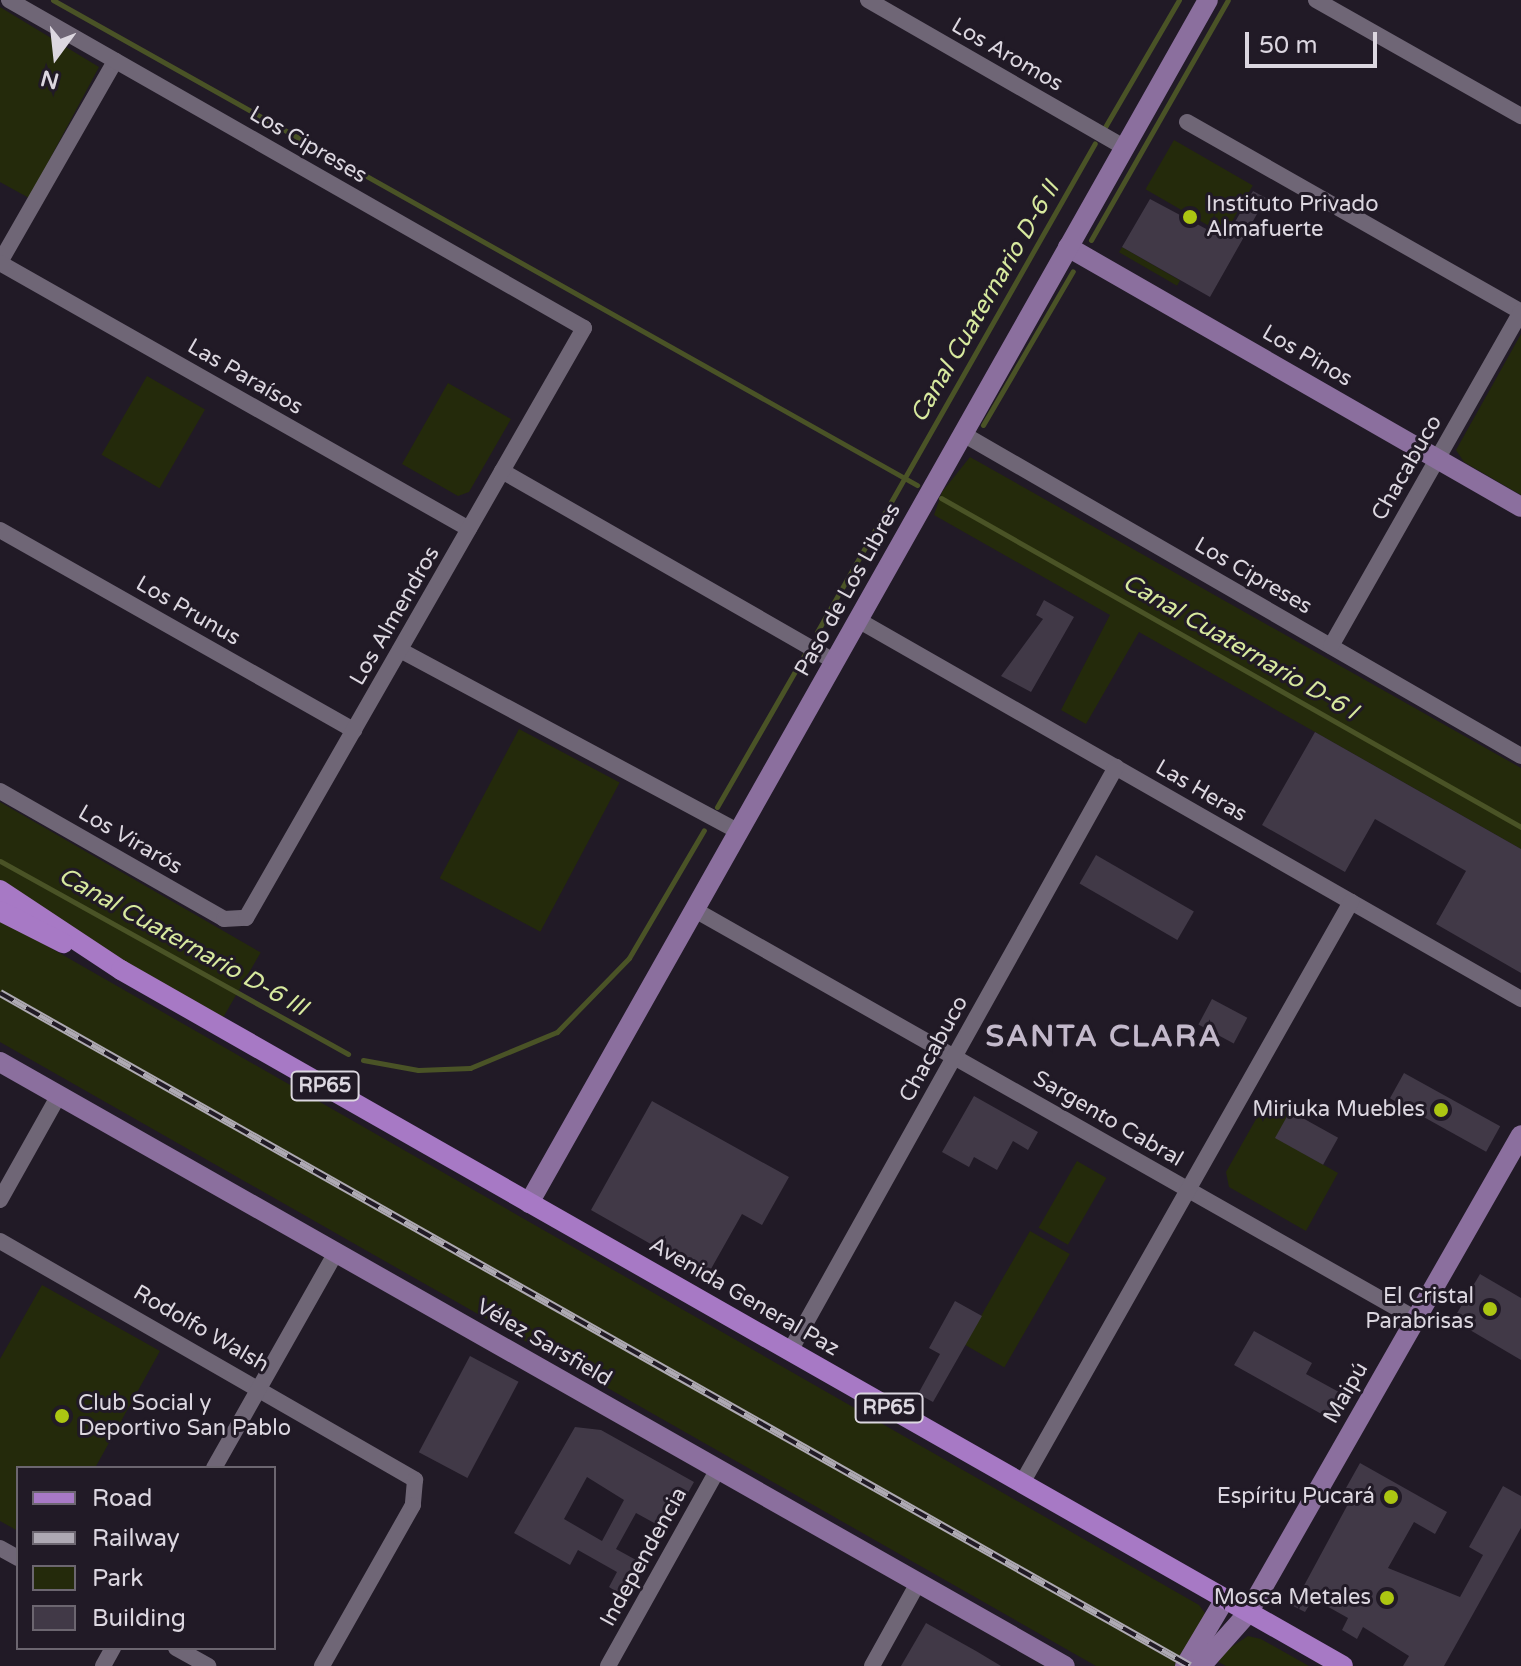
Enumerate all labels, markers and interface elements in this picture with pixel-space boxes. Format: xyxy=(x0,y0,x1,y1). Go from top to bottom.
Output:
street label: Los Aromos xyxy=(947,13,1067,97)
north arrow xyxy=(16,16,96,96)
scale bar xyxy=(1249,16,1381,66)
text: 50 m xyxy=(1259,31,1317,60)
text: N xyxy=(38,64,62,94)
street label: Los Cipreses xyxy=(245,101,371,189)
water label: Canal Cuaternario D-6 II xyxy=(904,176,1066,428)
place label: Instituto Privado Almafuerte xyxy=(1206,191,1379,242)
marker: Instituto Privado Almafuerte xyxy=(1181,208,1199,226)
street label: Los Pinos xyxy=(1257,320,1357,392)
street label: Las Paraísos xyxy=(183,333,307,421)
street label: Chacabuco xyxy=(1366,411,1448,525)
street label: Paso de Los Libres xyxy=(789,499,907,681)
street label: Los Cipreses xyxy=(1190,532,1316,620)
street label: Los Almendros xyxy=(345,542,445,690)
water label: Canal Cuaternario D-6 I xyxy=(1117,568,1363,726)
street label: Los Prunus xyxy=(131,571,245,651)
street label: Las Heras xyxy=(1150,754,1252,828)
street label: Los Virarós xyxy=(73,800,187,880)
water label: Canal Cuaternario D-6 III xyxy=(53,861,313,1023)
street label: Chacabuco xyxy=(894,991,974,1107)
district label: SANTA CLARA xyxy=(985,1019,1223,1055)
street label: Sargento Cabral xyxy=(1028,1065,1188,1173)
road number: RP65 xyxy=(289,1070,361,1102)
place label: Miriuka Muebles xyxy=(1252,1097,1425,1123)
marker: Miriuka Muebles xyxy=(1432,1101,1450,1119)
street label: Avenida General Paz xyxy=(644,1232,844,1362)
street label: Rodolfo Walsh xyxy=(129,1280,273,1378)
place label: El Cristal Parabrisas xyxy=(1365,1283,1474,1334)
street label: Vélez Sarsfield xyxy=(472,1294,616,1392)
marker: El Cristal Parabrisas xyxy=(1481,1300,1499,1318)
street label: Maipú xyxy=(1318,1358,1374,1428)
place label: Club Social y Deportivo San Pablo xyxy=(78,1390,291,1442)
road number: RP65 xyxy=(853,1392,925,1424)
marker: Club Social y Deportivo San Pablo xyxy=(53,1407,71,1425)
legend xyxy=(16,1466,276,1650)
street label: Independencia xyxy=(595,1483,693,1631)
text: Road xyxy=(92,1484,152,1513)
place label: Espíritu Pucará xyxy=(1217,1484,1375,1510)
marker: Espíritu Pucará xyxy=(1382,1488,1400,1506)
text: Railway xyxy=(92,1524,180,1553)
text: Park xyxy=(92,1564,143,1593)
place label: Mosca Metales xyxy=(1214,1585,1371,1611)
marker: Mosca Metales xyxy=(1378,1589,1396,1607)
text: Building xyxy=(92,1604,186,1633)

